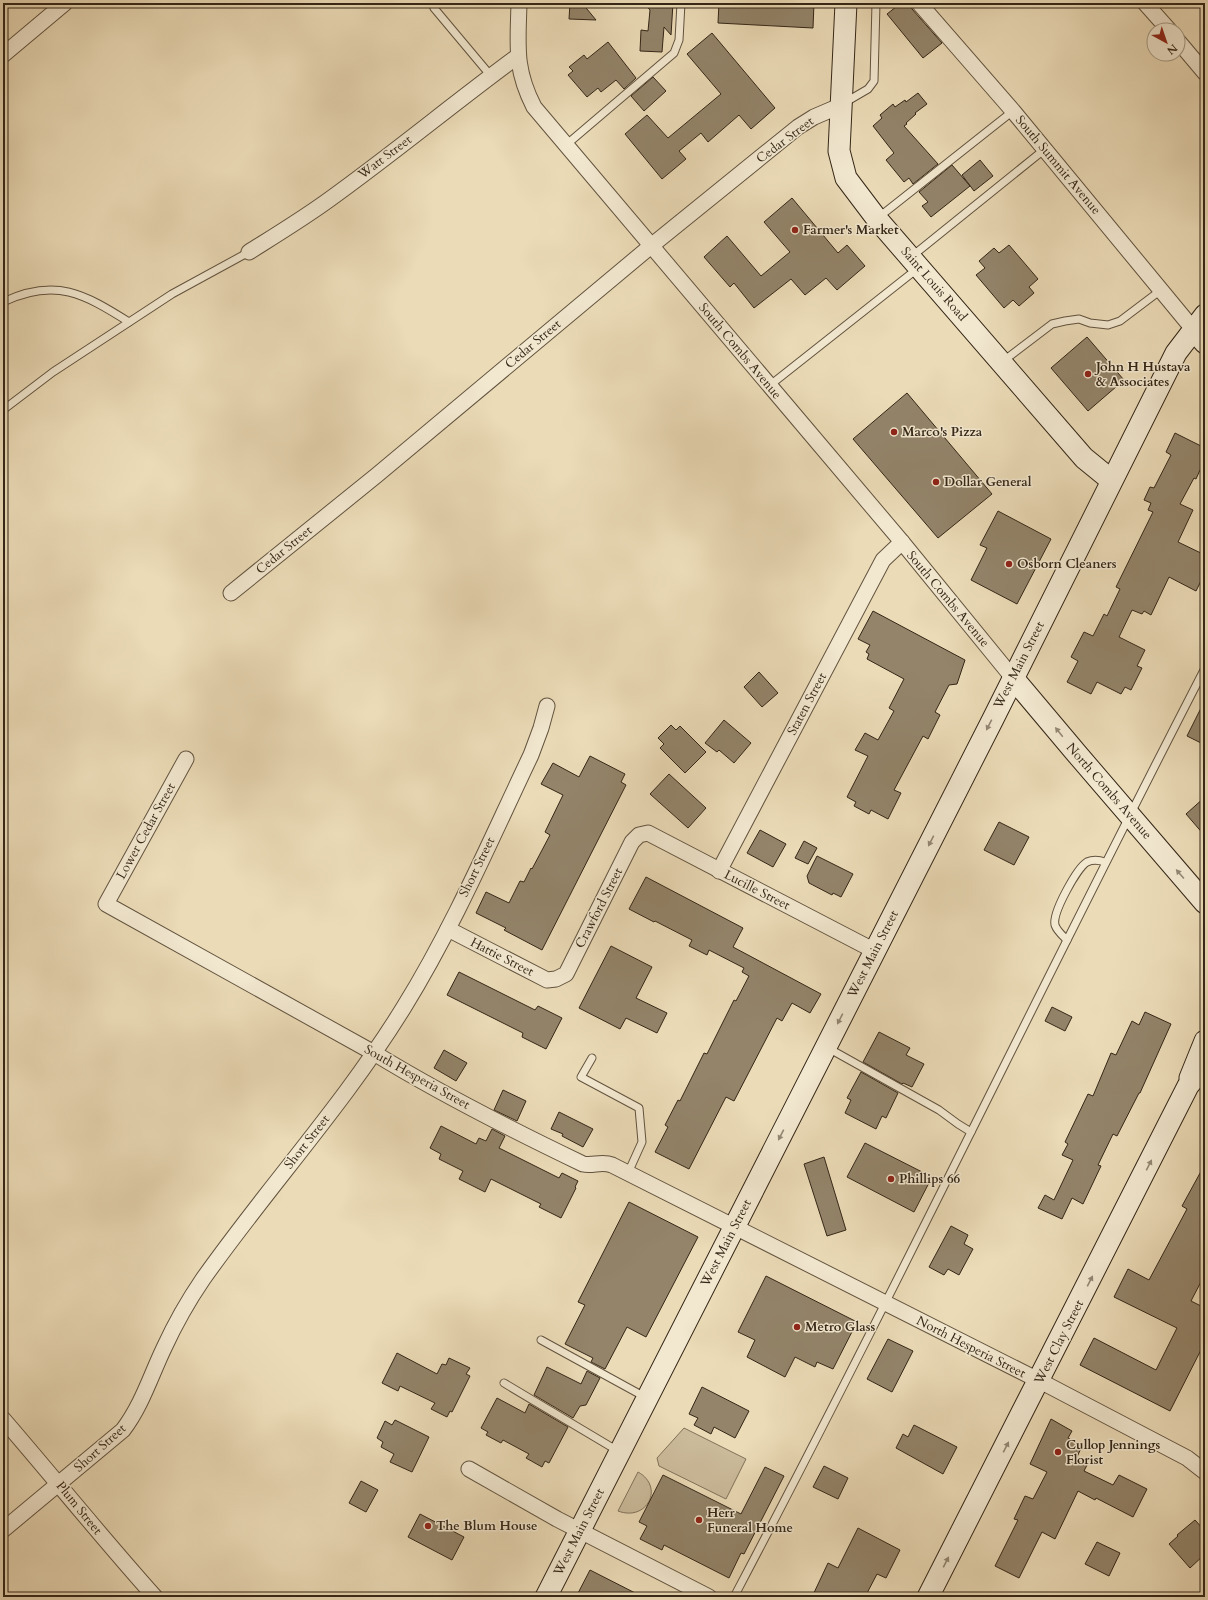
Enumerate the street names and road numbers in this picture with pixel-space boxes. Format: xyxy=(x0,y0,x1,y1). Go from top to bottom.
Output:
street label: Cedar Street xyxy=(752,112,818,168)
street label: South Summit Avenue xyxy=(1011,112,1105,219)
street label: Watt Street xyxy=(354,131,416,184)
street label: Saint Louis Road xyxy=(897,243,971,325)
street label: South Combs Avenue xyxy=(694,299,786,403)
street label: Cedar Street xyxy=(501,315,565,373)
street label: Cedar Street xyxy=(252,522,316,578)
street label: South Combs Avenue xyxy=(902,547,994,651)
street label: West Main Street xyxy=(989,618,1049,713)
street label: Staten Street xyxy=(783,670,831,738)
street label: North Combs Avenue xyxy=(1062,739,1156,843)
street label: Lower Cedar Street xyxy=(112,780,180,882)
street label: Short Street xyxy=(455,834,499,900)
street label: Crawford Street xyxy=(571,865,627,951)
street label: Lucille Street xyxy=(721,866,793,914)
street label: West Main Street xyxy=(843,907,903,1002)
street label: Hattie Street xyxy=(467,933,537,981)
street label: South Hesperia Street xyxy=(361,1040,473,1114)
street label: Short Street xyxy=(280,1111,334,1173)
street label: West Main Street xyxy=(696,1196,756,1291)
street label: West Clay Street xyxy=(1029,1297,1088,1388)
street label: North Hesperia Street xyxy=(913,1312,1029,1382)
street label: Short Street xyxy=(70,1420,130,1476)
street label: Plum Street xyxy=(52,1478,106,1538)
street label: West Main Street xyxy=(549,1485,609,1580)

